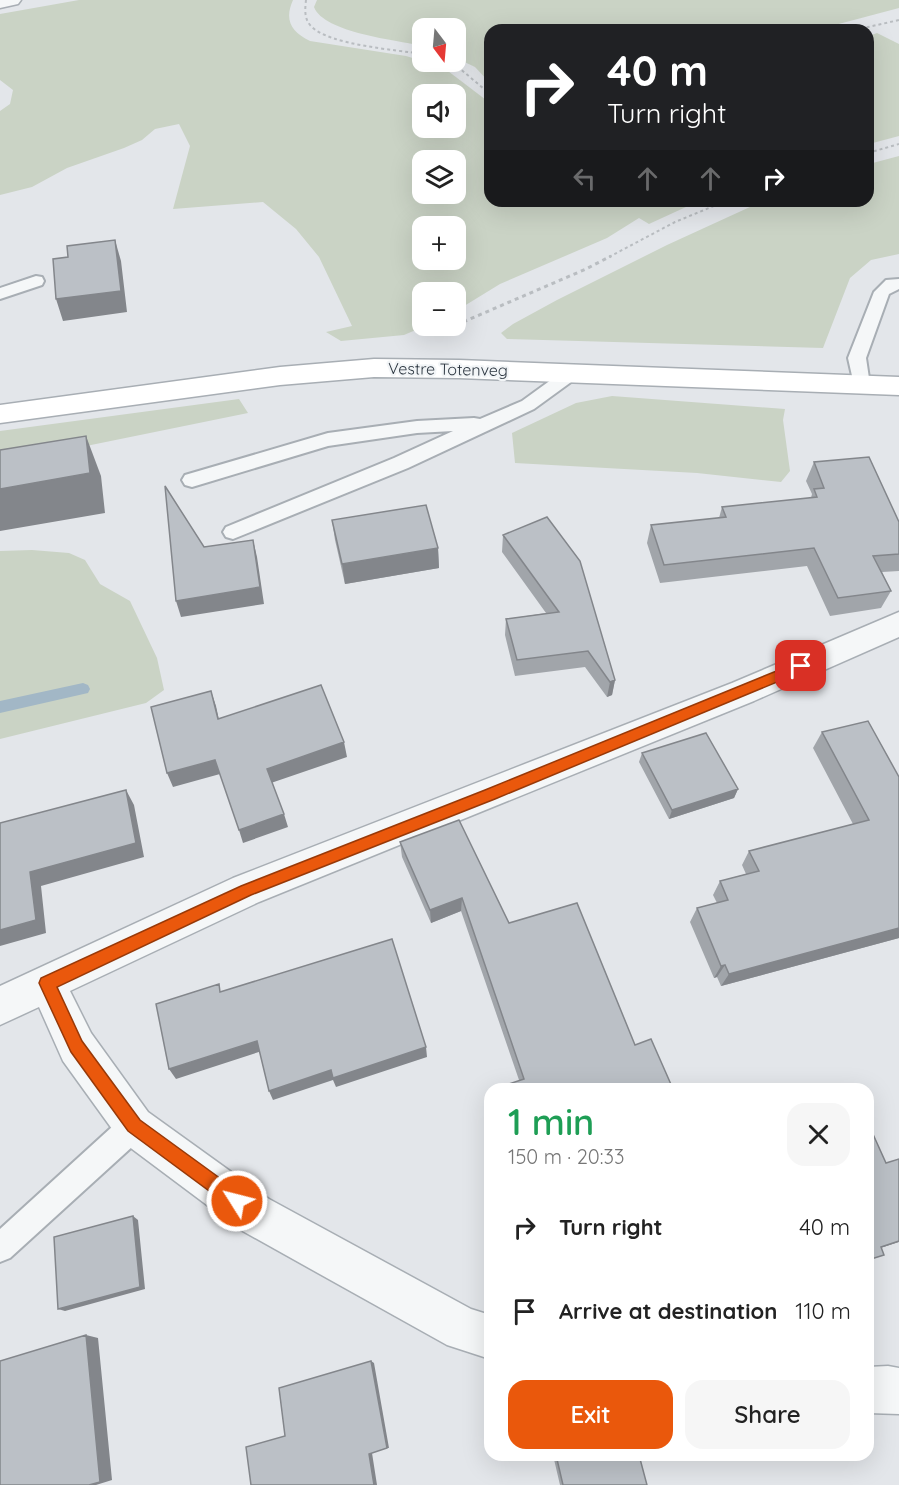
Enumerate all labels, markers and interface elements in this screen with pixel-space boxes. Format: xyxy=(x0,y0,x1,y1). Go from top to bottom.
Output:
north arrow xyxy=(412,18,466,72)
map controls xyxy=(412,18,466,336)
text: 40 m xyxy=(607,44,708,97)
icon: right xyxy=(508,48,586,126)
button: sound xyxy=(412,84,466,138)
text: Turn right xyxy=(607,96,726,130)
button: layers xyxy=(412,150,466,204)
icon: left xyxy=(568,162,601,195)
icon: ahead xyxy=(631,162,664,195)
icon: ahead xyxy=(694,162,727,195)
icon: right xyxy=(757,162,790,195)
button: + xyxy=(412,216,466,270)
button: − xyxy=(412,282,466,336)
street label: Vestre Totenveg xyxy=(388,358,508,380)
pin xyxy=(775,640,826,691)
icon: arrive xyxy=(784,649,817,682)
text: 1 min xyxy=(508,1099,594,1144)
button: close xyxy=(787,1103,850,1166)
text: 150 m · 20:33 xyxy=(508,1144,624,1169)
position arrow xyxy=(205,1169,269,1233)
icon: right xyxy=(508,1211,541,1244)
text: Turn right xyxy=(559,1213,663,1241)
text: 40 m xyxy=(799,1213,850,1241)
icon: arrive xyxy=(508,1295,541,1328)
text: Arrive at destination xyxy=(559,1297,777,1325)
text: 110 m xyxy=(795,1297,851,1325)
button: Exit xyxy=(508,1380,673,1449)
button: Share xyxy=(685,1380,850,1449)

